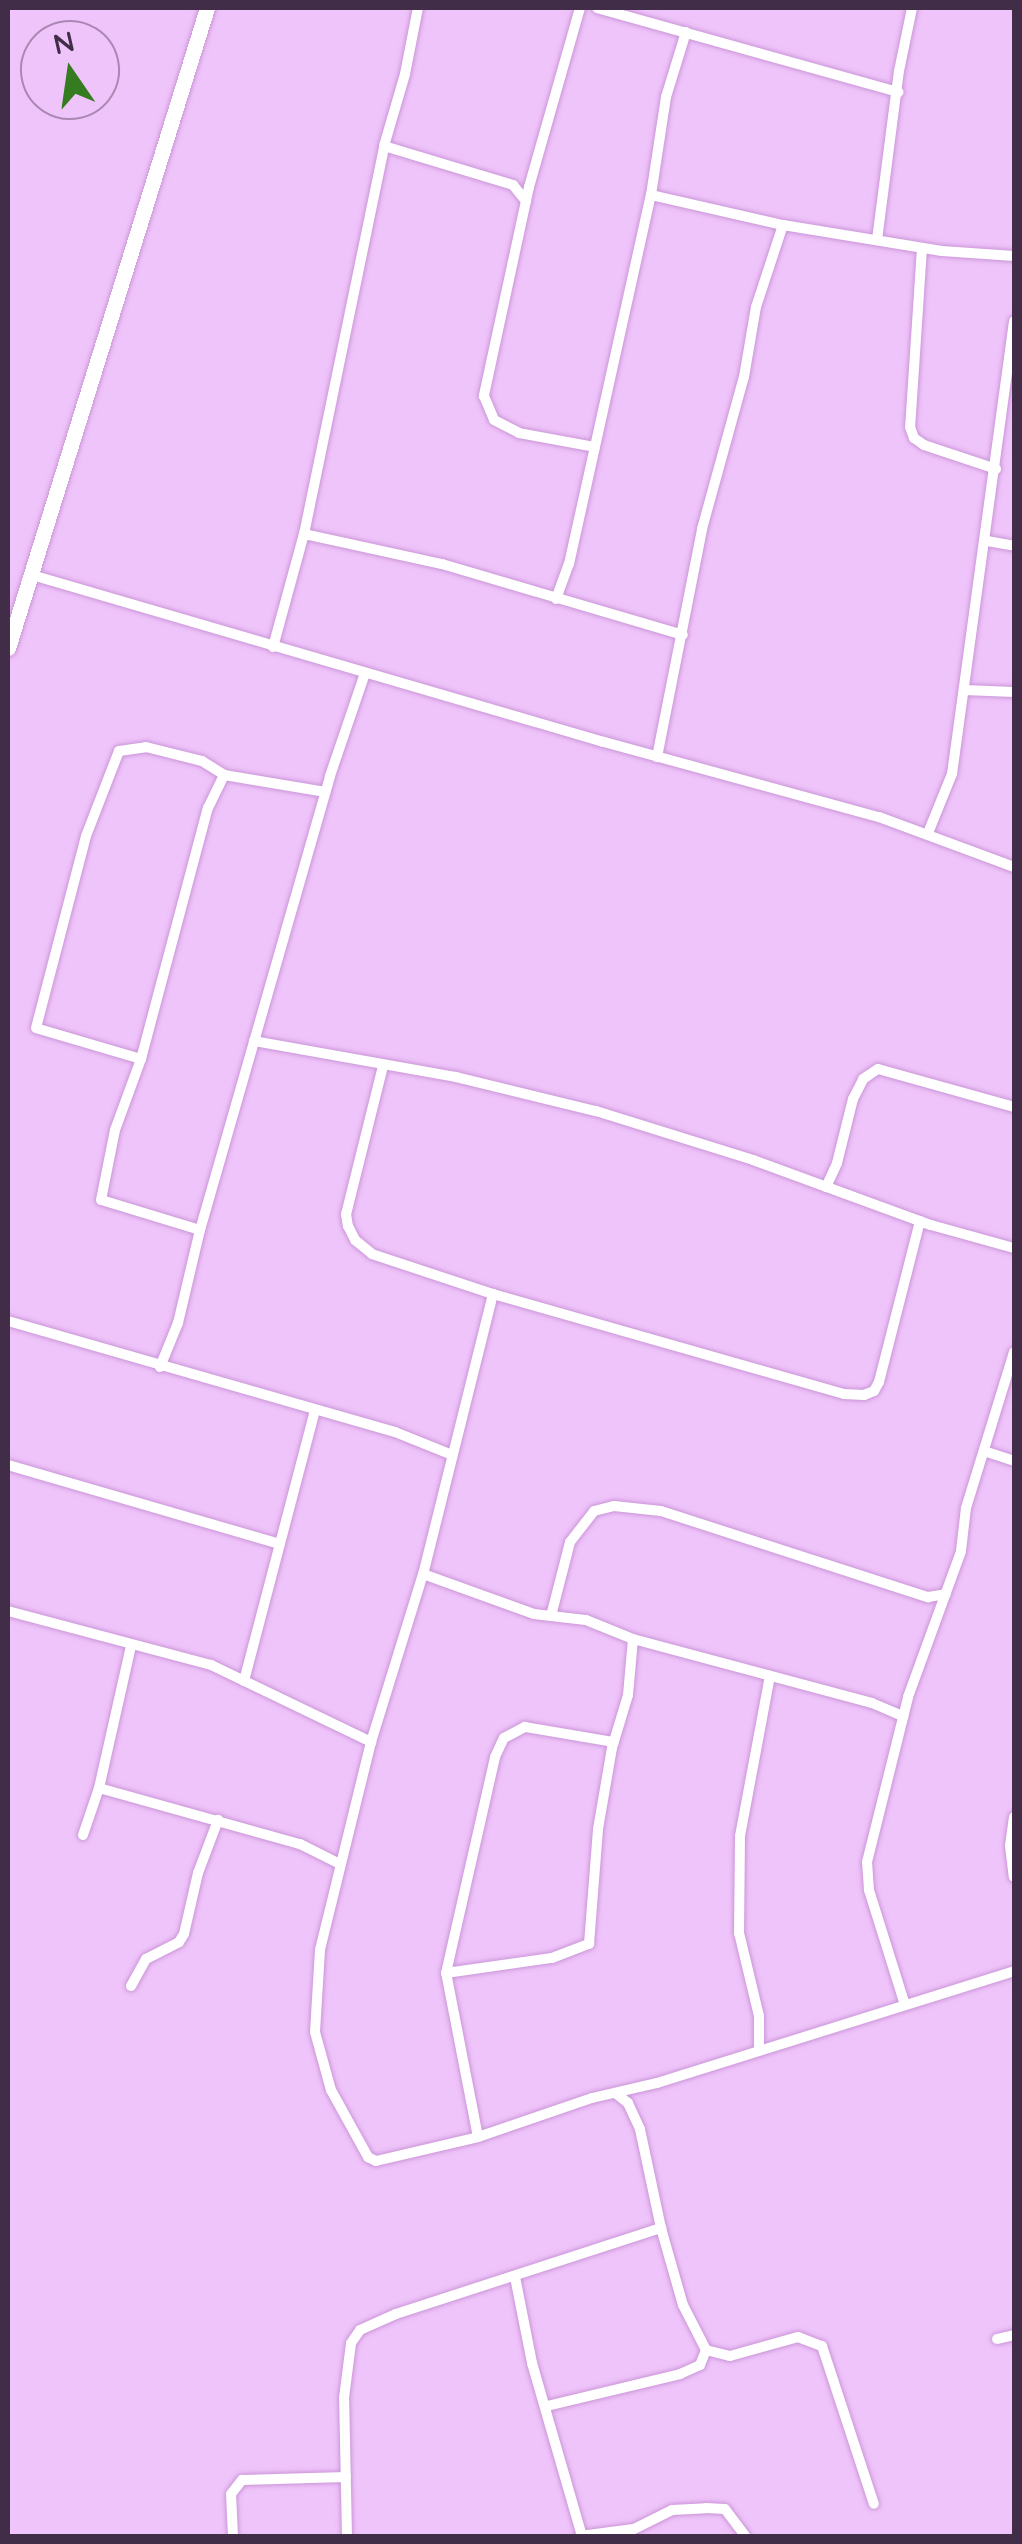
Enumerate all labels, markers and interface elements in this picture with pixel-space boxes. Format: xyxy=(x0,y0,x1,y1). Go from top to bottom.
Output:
north arrow xyxy=(20,20,120,120)
text: N xyxy=(50,23,78,62)

